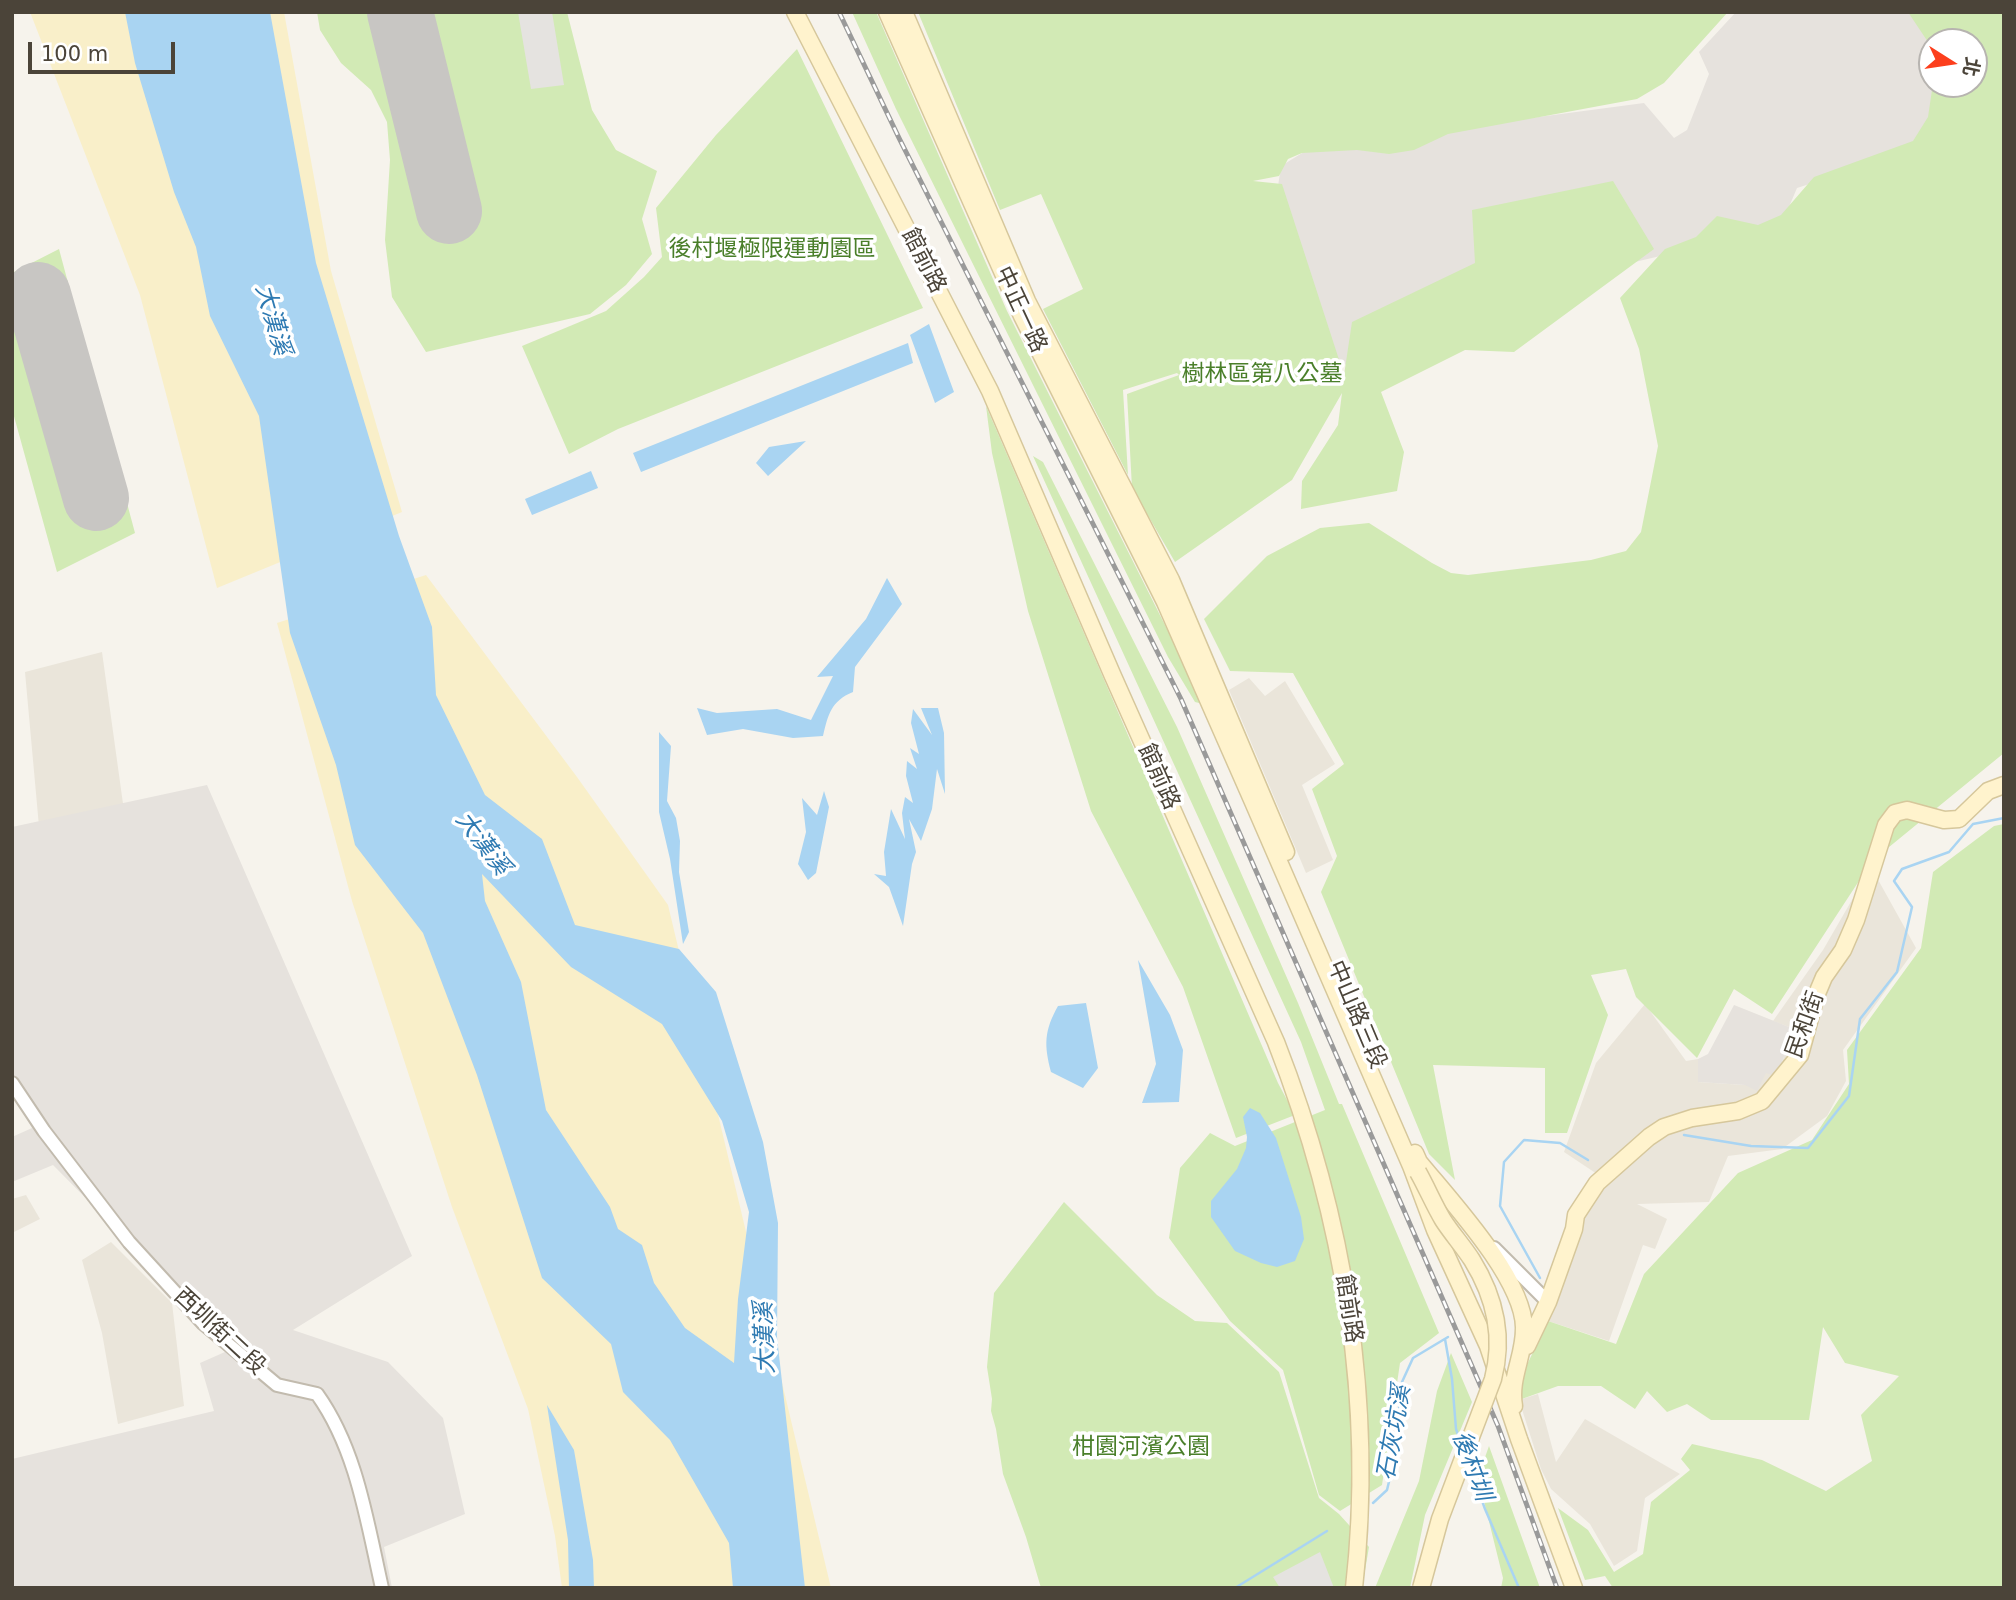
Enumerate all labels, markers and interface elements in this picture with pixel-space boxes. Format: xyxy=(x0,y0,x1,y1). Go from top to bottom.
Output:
scale bar xyxy=(32,28,178,72)
north arrow xyxy=(1918,28,1988,98)
text: 100 m xyxy=(41,42,108,66)
text: 北 xyxy=(1959,55,1984,79)
street label: 館前路 xyxy=(895,224,951,298)
park label: 後村堰極限運動園區 xyxy=(669,236,875,264)
street label: 中正一路 xyxy=(988,262,1052,358)
water label: 大漢溪 xyxy=(248,281,296,359)
park label: 樹林區第八公墓 xyxy=(1182,361,1342,389)
street label: 館前路 xyxy=(1131,740,1185,814)
water label: 大漢溪 xyxy=(449,807,515,881)
street label: 中山路三段 xyxy=(1321,957,1391,1073)
street label: 民和街 xyxy=(1781,988,1831,1062)
street label: 館前路 xyxy=(1329,1273,1367,1345)
street label: 西圳街二段 xyxy=(168,1283,270,1381)
water label: 大漢溪 xyxy=(750,1302,782,1374)
water label: 石灰坑溪 xyxy=(1372,1383,1418,1483)
water label: 後村圳 xyxy=(1445,1427,1497,1505)
park label: 柑園河濱公園 xyxy=(1072,1434,1210,1462)

